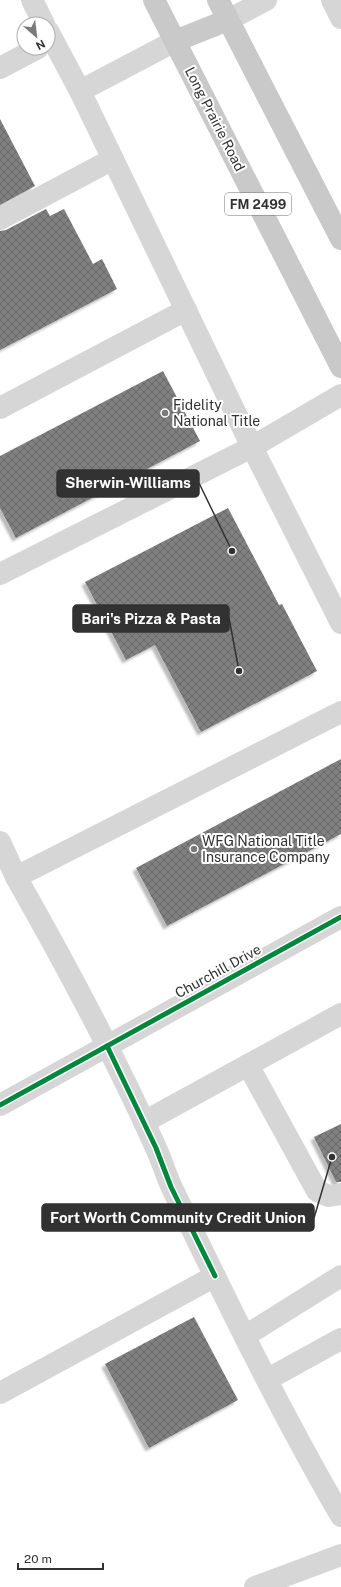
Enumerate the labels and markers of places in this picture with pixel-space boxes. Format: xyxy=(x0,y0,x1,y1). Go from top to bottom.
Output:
place label: Fidelity National Title xyxy=(173,397,260,429)
marker: Fidelity National Title xyxy=(160,408,170,418)
callout: Sherwin-Williams xyxy=(57,470,199,497)
callout: Bari's Pizza & Pasta xyxy=(73,605,229,632)
place label: WFG National Title Insurance Company xyxy=(202,833,331,865)
marker: WFG National Title Insurance Company xyxy=(189,844,199,854)
callout: Fort Worth Community Credit Union xyxy=(42,1204,314,1231)

